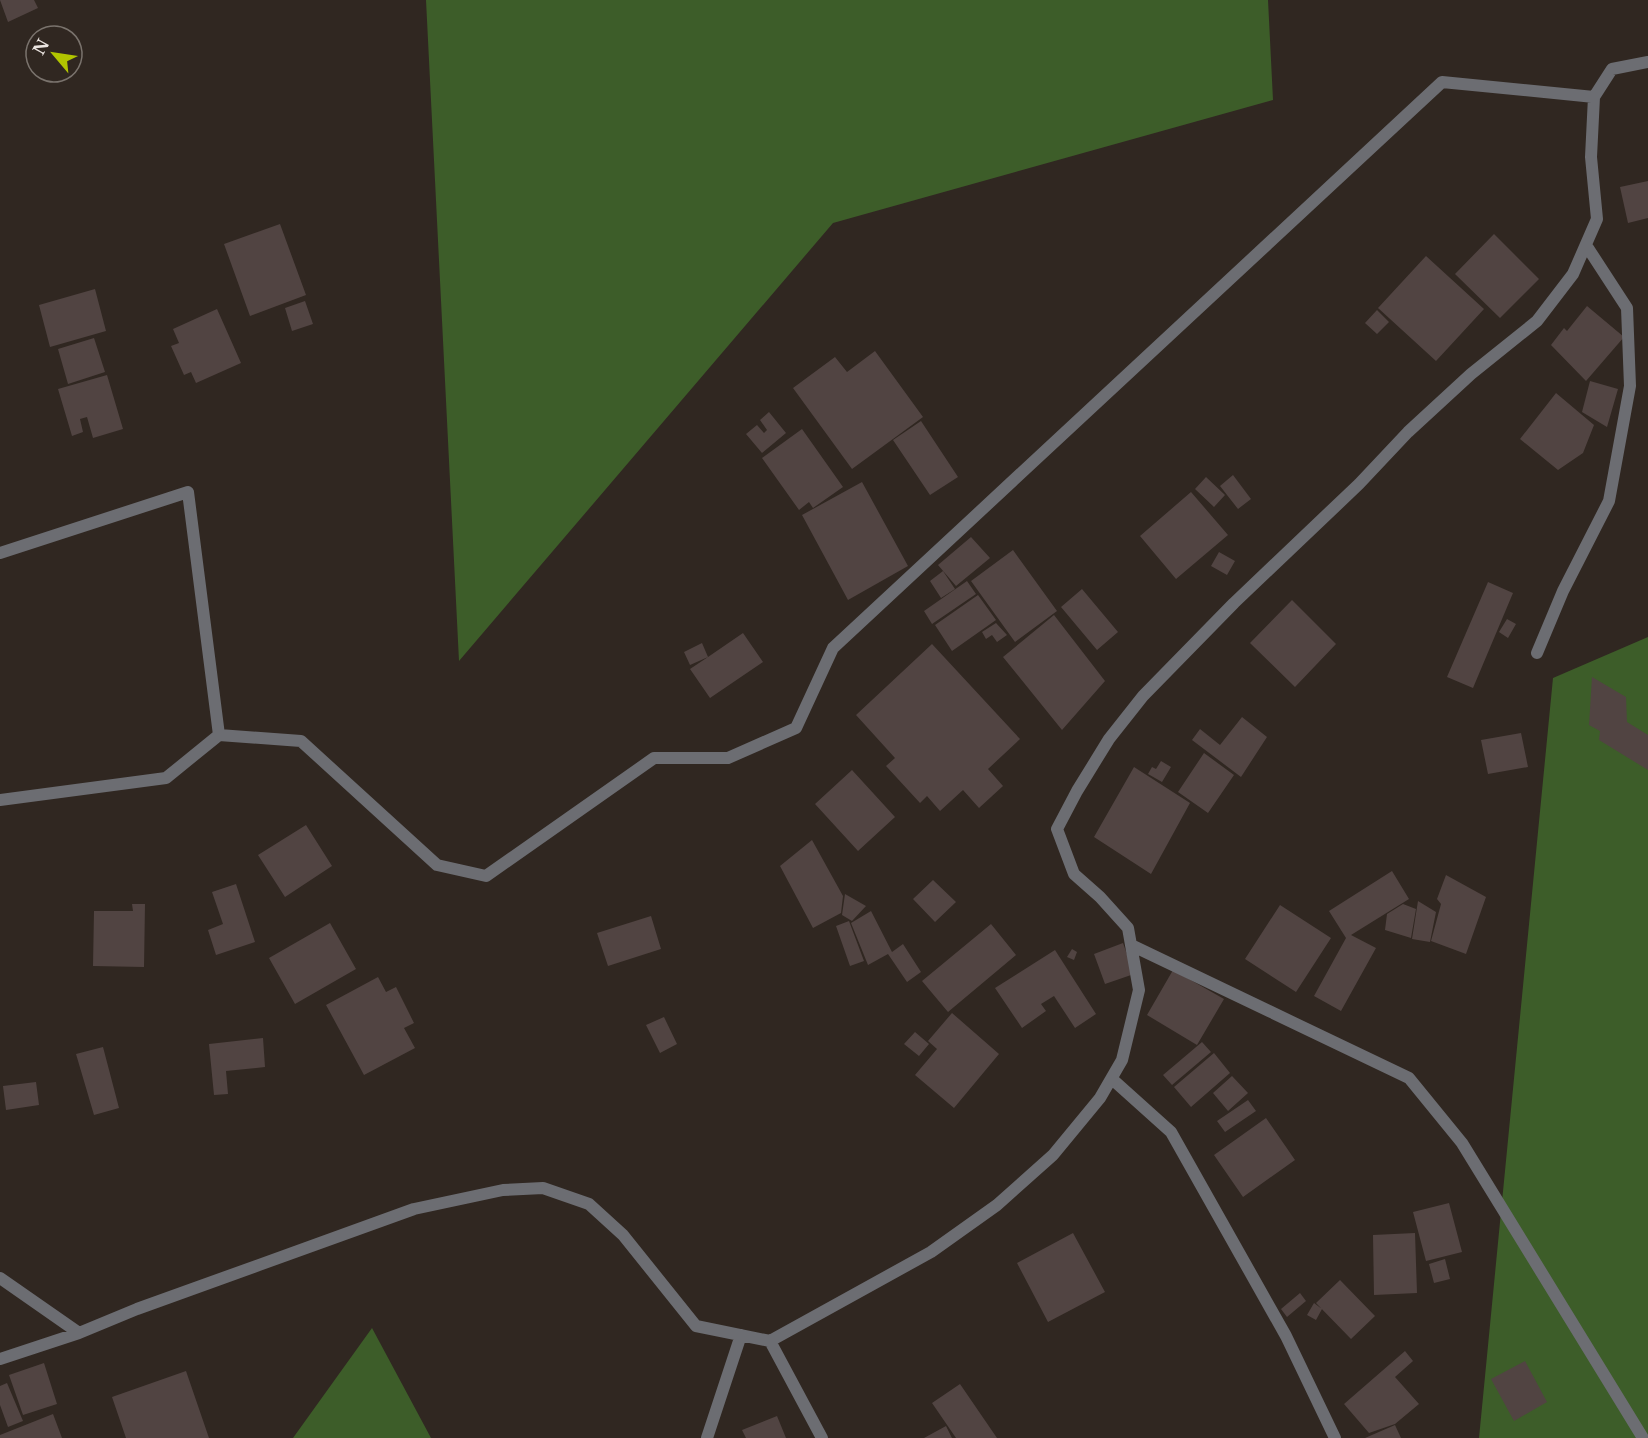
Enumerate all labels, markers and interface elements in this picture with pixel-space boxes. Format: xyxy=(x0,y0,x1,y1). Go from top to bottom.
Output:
north arrow xyxy=(24,24,84,84)
text: N xyxy=(28,35,53,58)

